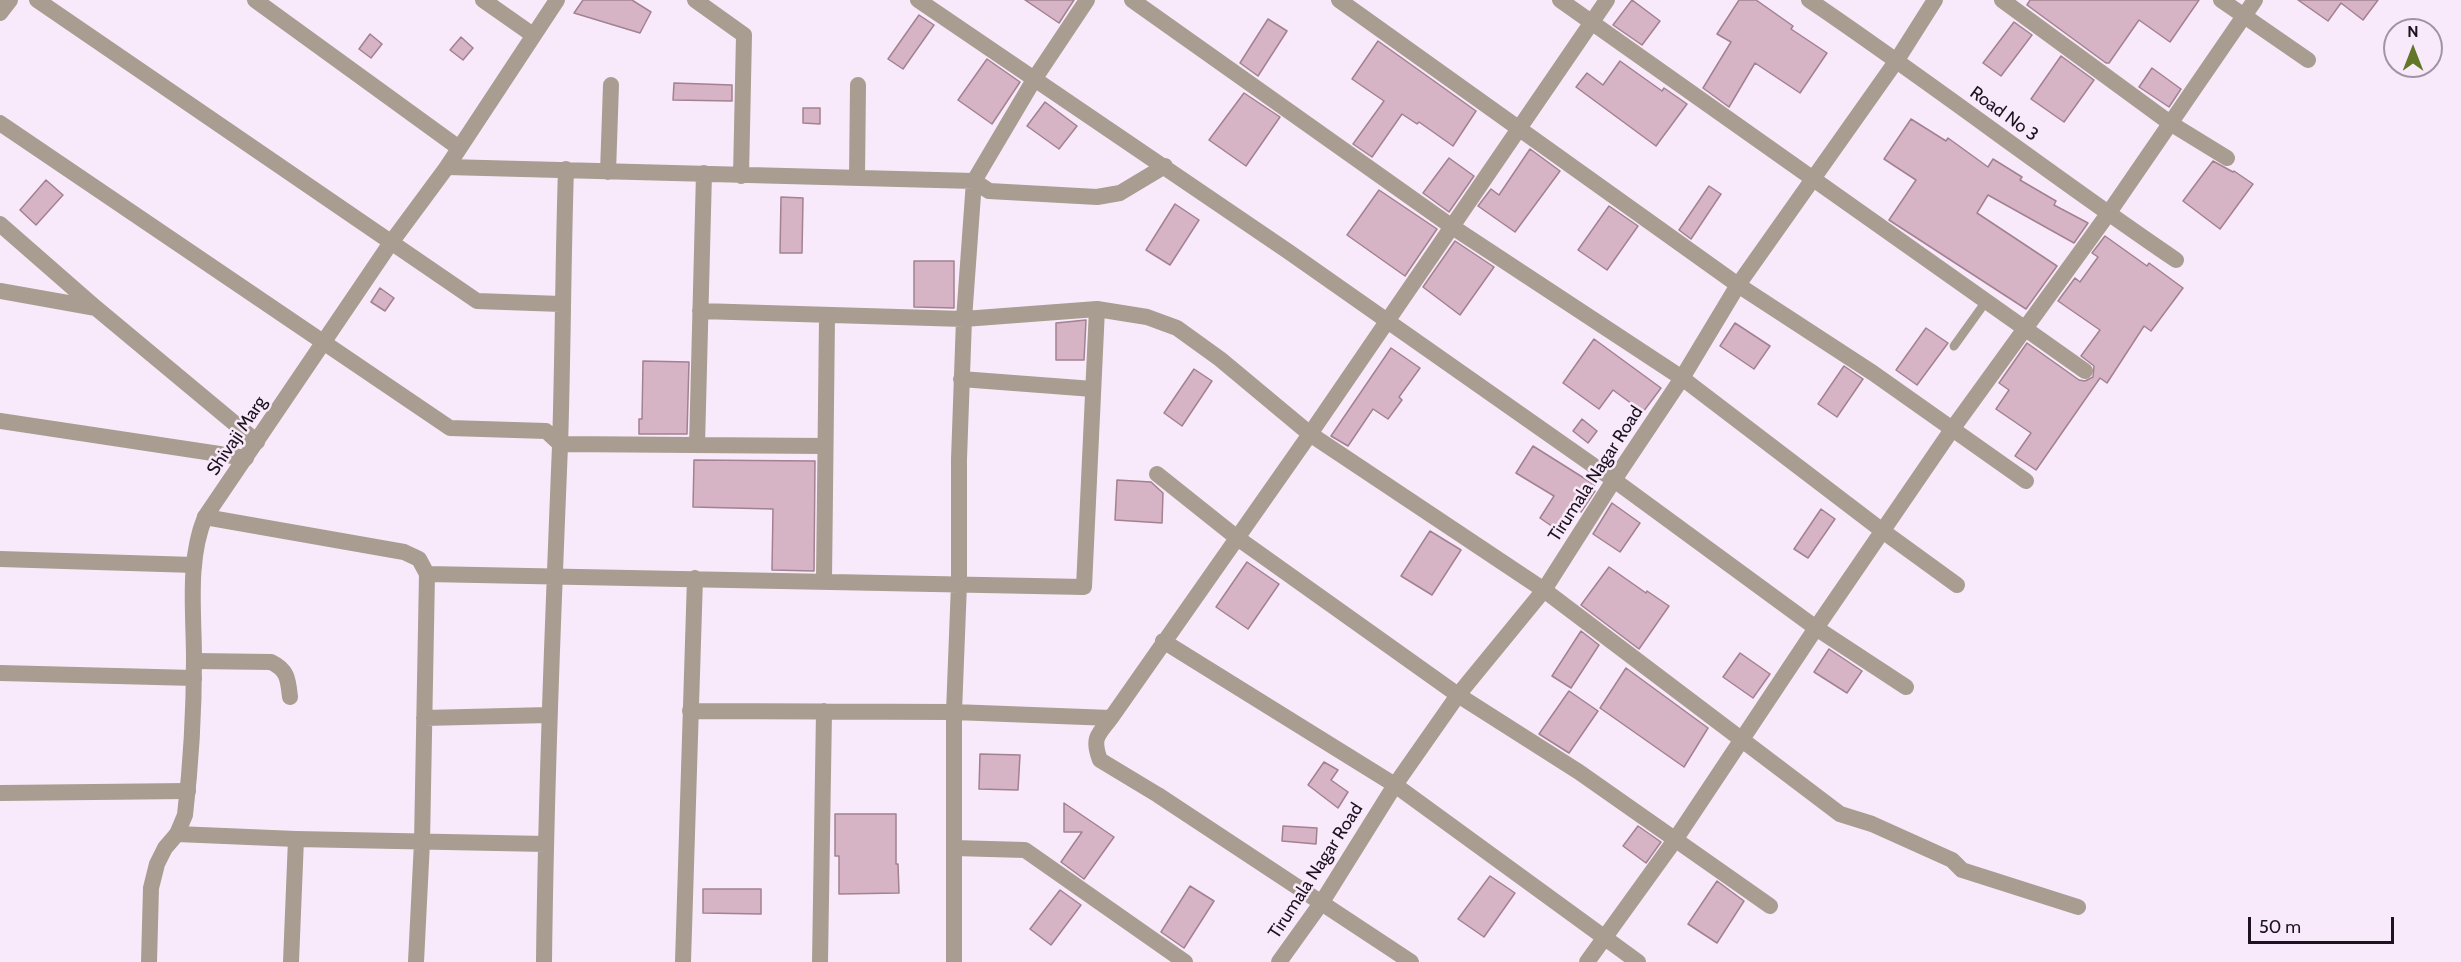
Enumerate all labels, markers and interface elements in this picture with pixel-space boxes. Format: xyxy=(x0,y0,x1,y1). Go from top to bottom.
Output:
north arrow xyxy=(2383,18,2443,78)
text: N xyxy=(2407,22,2419,41)
street label: Road No 3 xyxy=(1966,82,2042,146)
street label: Shivaji Marg xyxy=(203,392,271,480)
street label: Tirumala Nagar Road xyxy=(1544,402,1648,546)
street label: Tirumala Nagar Road xyxy=(1264,799,1368,943)
scale bar xyxy=(2251,905,2396,943)
text: 50 m xyxy=(2259,916,2301,938)

